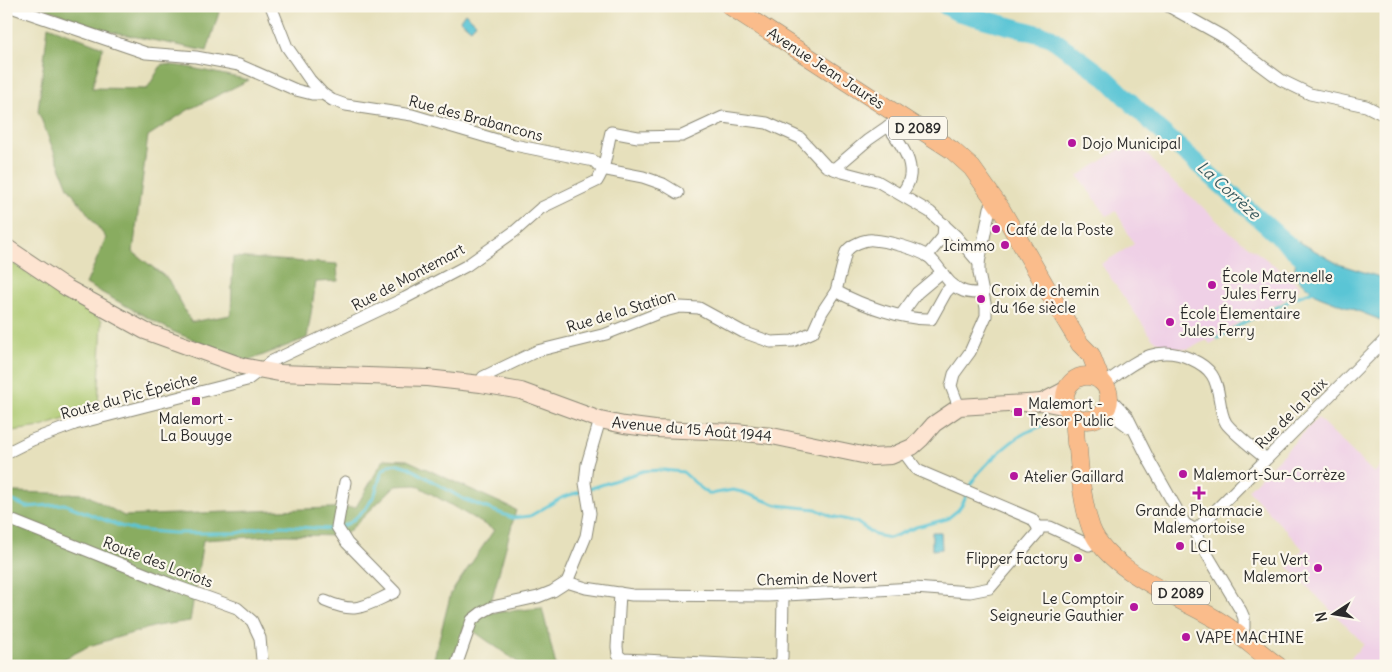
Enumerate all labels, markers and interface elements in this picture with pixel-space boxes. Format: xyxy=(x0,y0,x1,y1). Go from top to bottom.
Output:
street label: Avenue Jean Jaurès xyxy=(764,23,888,113)
street label: Rue des Brabancons xyxy=(407,91,545,145)
road number: D 2089 xyxy=(889,116,947,140)
place label: Dojo Municipal xyxy=(1082,134,1181,153)
marker: Dojo Municipal xyxy=(1066,137,1078,149)
water label: La Corrèze xyxy=(1193,156,1266,224)
place label: Café de la Poste xyxy=(1006,220,1113,239)
marker: Café de la Poste xyxy=(990,223,1002,235)
place label: Icimmo xyxy=(943,236,995,255)
street label: Rue de Montemart xyxy=(348,239,468,315)
marker: Icimmo xyxy=(999,239,1011,251)
place label: École Maternelle Jules Ferry xyxy=(1222,267,1333,303)
marker: École Maternelle Jules Ferry xyxy=(1206,279,1218,291)
place label: Croix de chemin du 16e siècle xyxy=(991,281,1100,317)
street label: Rue de la Station xyxy=(564,285,678,337)
marker: Croix de chemin du 16e siècle xyxy=(975,293,987,305)
place label: École Élementaire Jules Ferry xyxy=(1180,304,1300,340)
marker: École Élementaire Jules Ferry xyxy=(1164,316,1176,328)
street label: Route du Pic Épeiche xyxy=(58,369,200,423)
street label: Rue de la Paix xyxy=(1251,373,1331,453)
place label: Malemort - Trésor Public xyxy=(1028,394,1114,430)
marker: Malemort - La Bouyge xyxy=(190,395,202,407)
marker: Malemort - Trésor Public xyxy=(1012,406,1024,418)
place label: Malemort - La Bouyge xyxy=(159,409,233,445)
street label: Avenue du 15 Août 1944 xyxy=(611,413,773,445)
place label: Malemort-Sur-Corrèze xyxy=(1193,465,1345,484)
place label: Atelier Gaillard xyxy=(1024,467,1124,486)
marker: Malemort-Sur-Corrèze xyxy=(1177,468,1189,480)
marker: Atelier Gaillard xyxy=(1008,470,1020,482)
marker: Grande Pharmacie Malemortoise xyxy=(1193,487,1205,499)
place label: Grande Pharmacie Malemortoise xyxy=(1135,501,1263,537)
street label: Route des Loriots xyxy=(100,532,216,592)
place label: LCL xyxy=(1190,537,1216,556)
marker: LCL xyxy=(1174,540,1186,552)
place label: Flipper Factory xyxy=(966,549,1068,568)
place label: Feu Vert Malemort xyxy=(1243,550,1308,586)
marker: Flipper Factory xyxy=(1072,552,1084,564)
marker: Feu Vert Malemort xyxy=(1312,562,1324,574)
street label: Chemin de Novert xyxy=(756,566,878,590)
road number: D 2089 xyxy=(1152,582,1210,604)
place label: Le Comptoir Seigneurie Gauthier xyxy=(990,589,1124,625)
north arrow xyxy=(1310,590,1360,640)
marker: Le Comptoir Seigneurie Gauthier xyxy=(1128,601,1140,613)
text: N xyxy=(1311,610,1331,623)
place label: VAPE MACHINE xyxy=(1196,628,1304,647)
marker: VAPE MACHINE xyxy=(1180,631,1192,643)

